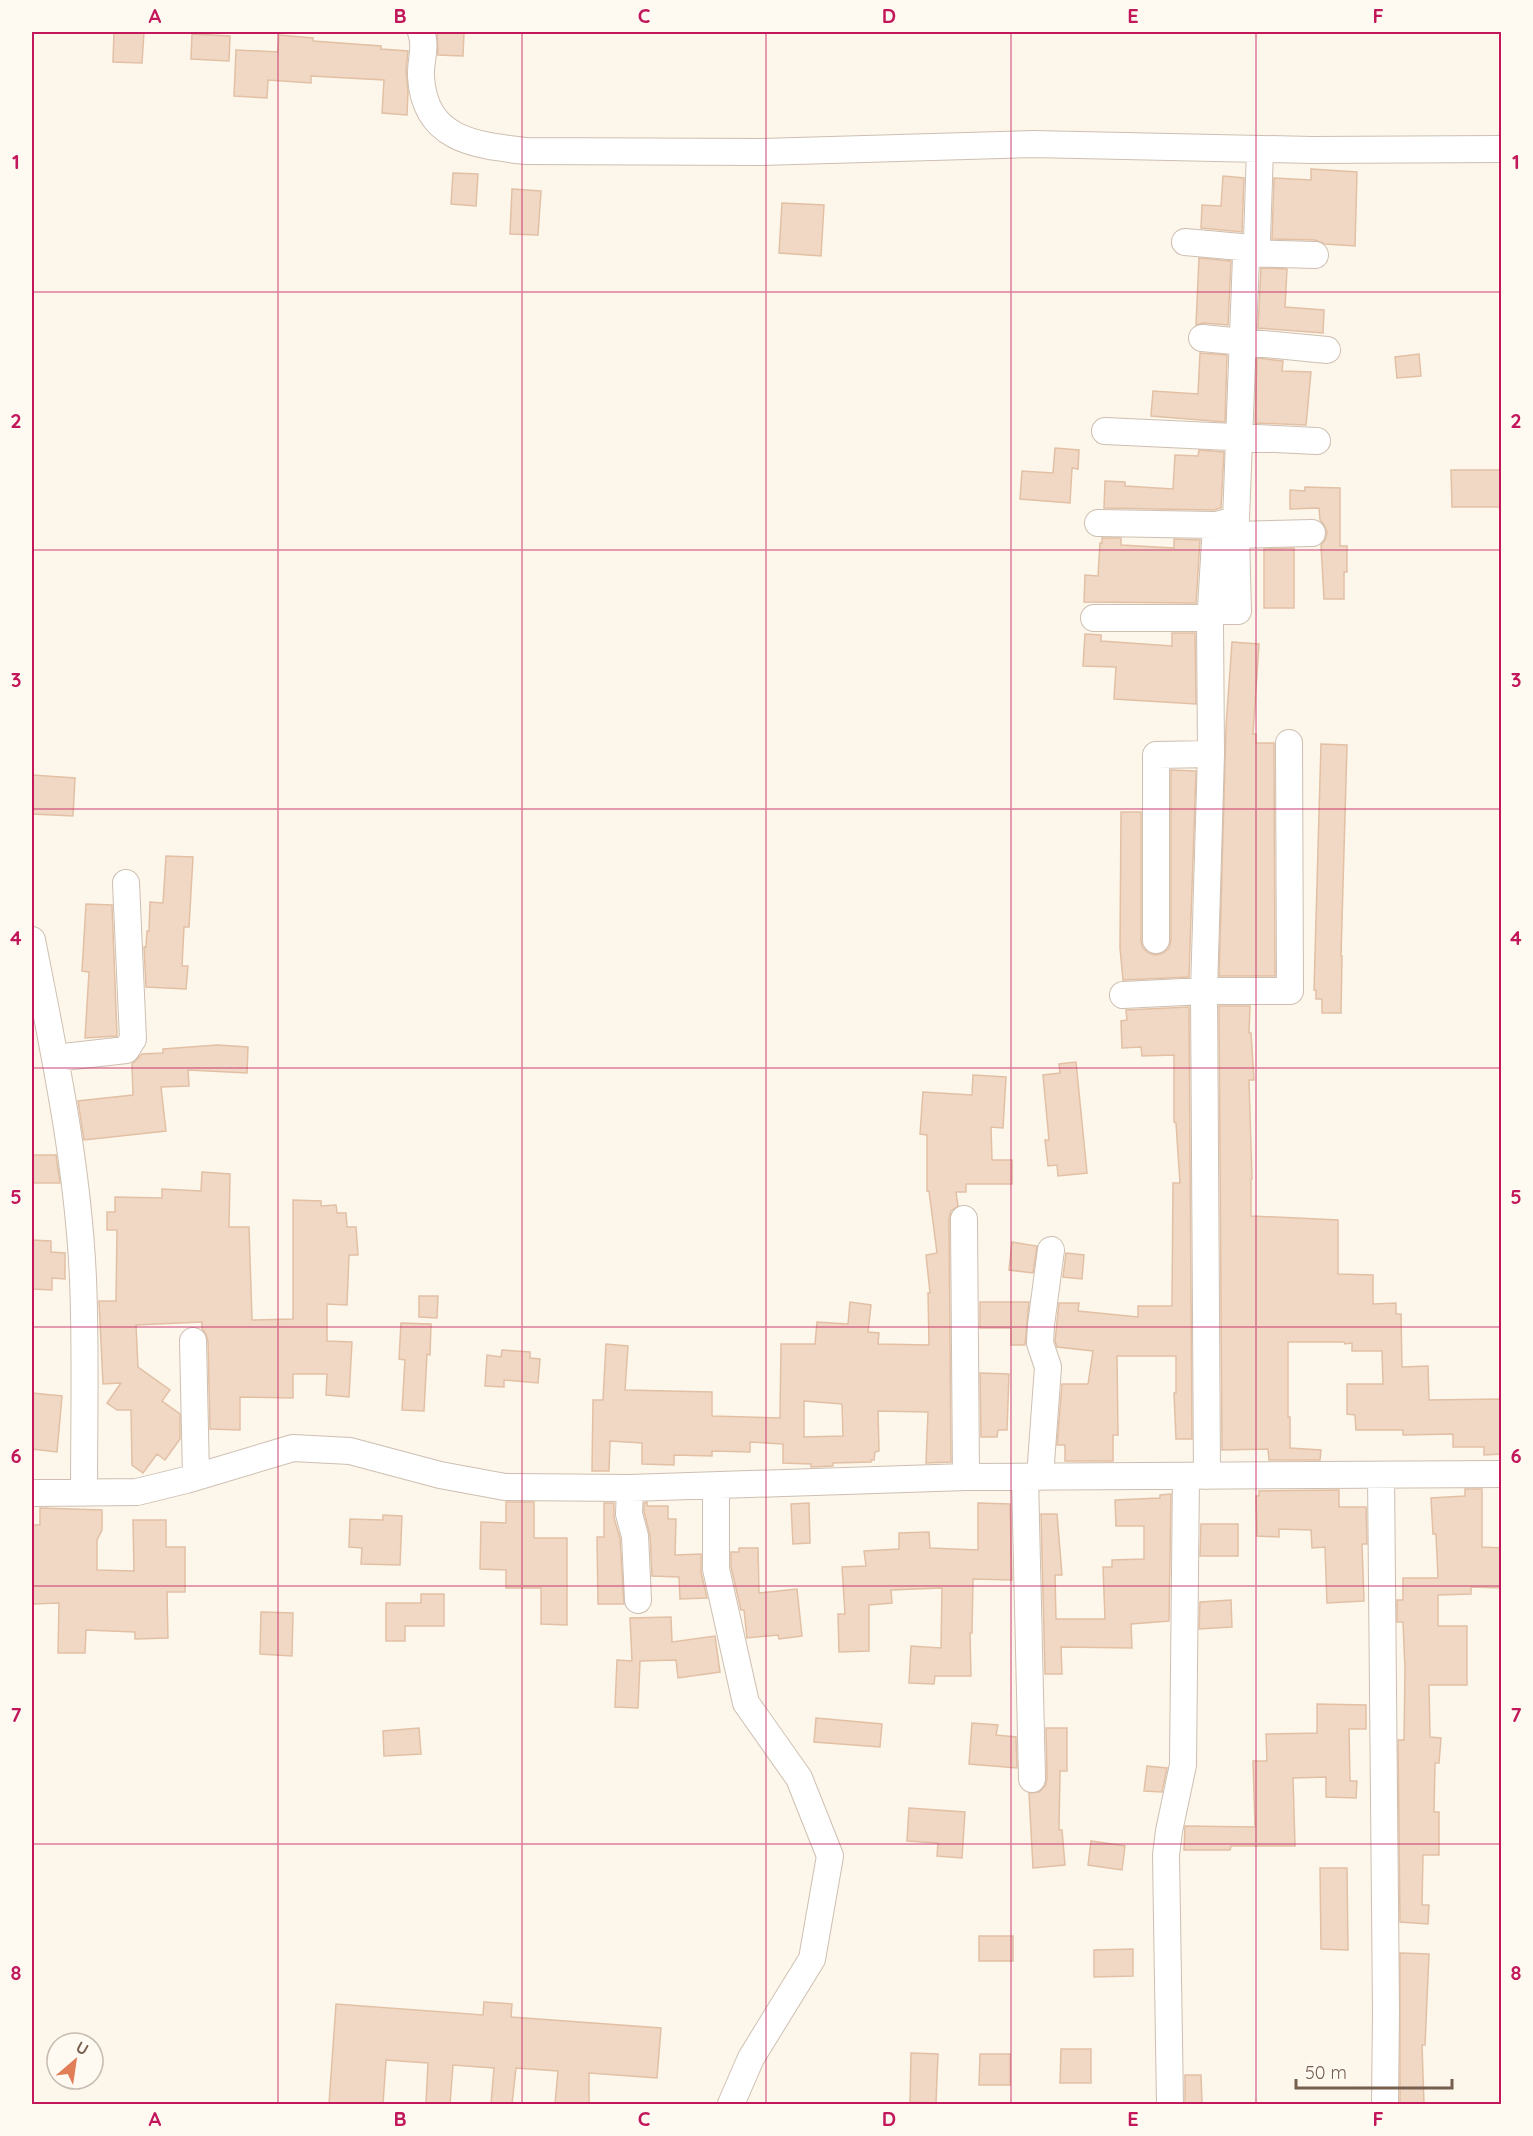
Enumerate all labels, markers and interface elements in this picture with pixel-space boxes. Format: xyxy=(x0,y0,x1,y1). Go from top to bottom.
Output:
text: A xyxy=(149,3,162,28)
text: B xyxy=(393,3,407,28)
text: C xyxy=(638,3,651,28)
text: D xyxy=(882,3,896,28)
text: E xyxy=(1127,3,1139,28)
text: F xyxy=(1372,3,1384,28)
text: 1 xyxy=(12,149,20,174)
text: 1 xyxy=(1512,149,1520,174)
text: 2 xyxy=(10,408,22,433)
text: 2 xyxy=(1510,408,1522,433)
text: 3 xyxy=(11,667,21,692)
text: 3 xyxy=(1511,667,1521,692)
text: 4 xyxy=(10,925,22,950)
text: 4 xyxy=(1510,925,1522,950)
text: 5 xyxy=(10,1184,22,1209)
text: 5 xyxy=(1510,1184,1522,1209)
text: 6 xyxy=(10,1443,22,1468)
text: 6 xyxy=(1510,1443,1522,1468)
text: 7 xyxy=(11,1702,22,1727)
text: 7 xyxy=(1511,1702,1522,1727)
text: 8 xyxy=(11,1960,22,1985)
text: 8 xyxy=(1511,1960,1522,1985)
north arrow xyxy=(45,2031,105,2091)
text: U xyxy=(72,2036,92,2059)
scale bar xyxy=(1296,2052,1452,2090)
text: 50 m xyxy=(1305,2061,1347,2084)
text: A xyxy=(149,2106,162,2131)
text: B xyxy=(393,2106,407,2131)
text: C xyxy=(638,2106,651,2131)
text: D xyxy=(882,2106,896,2131)
text: E xyxy=(1127,2106,1139,2131)
text: F xyxy=(1372,2106,1384,2131)

